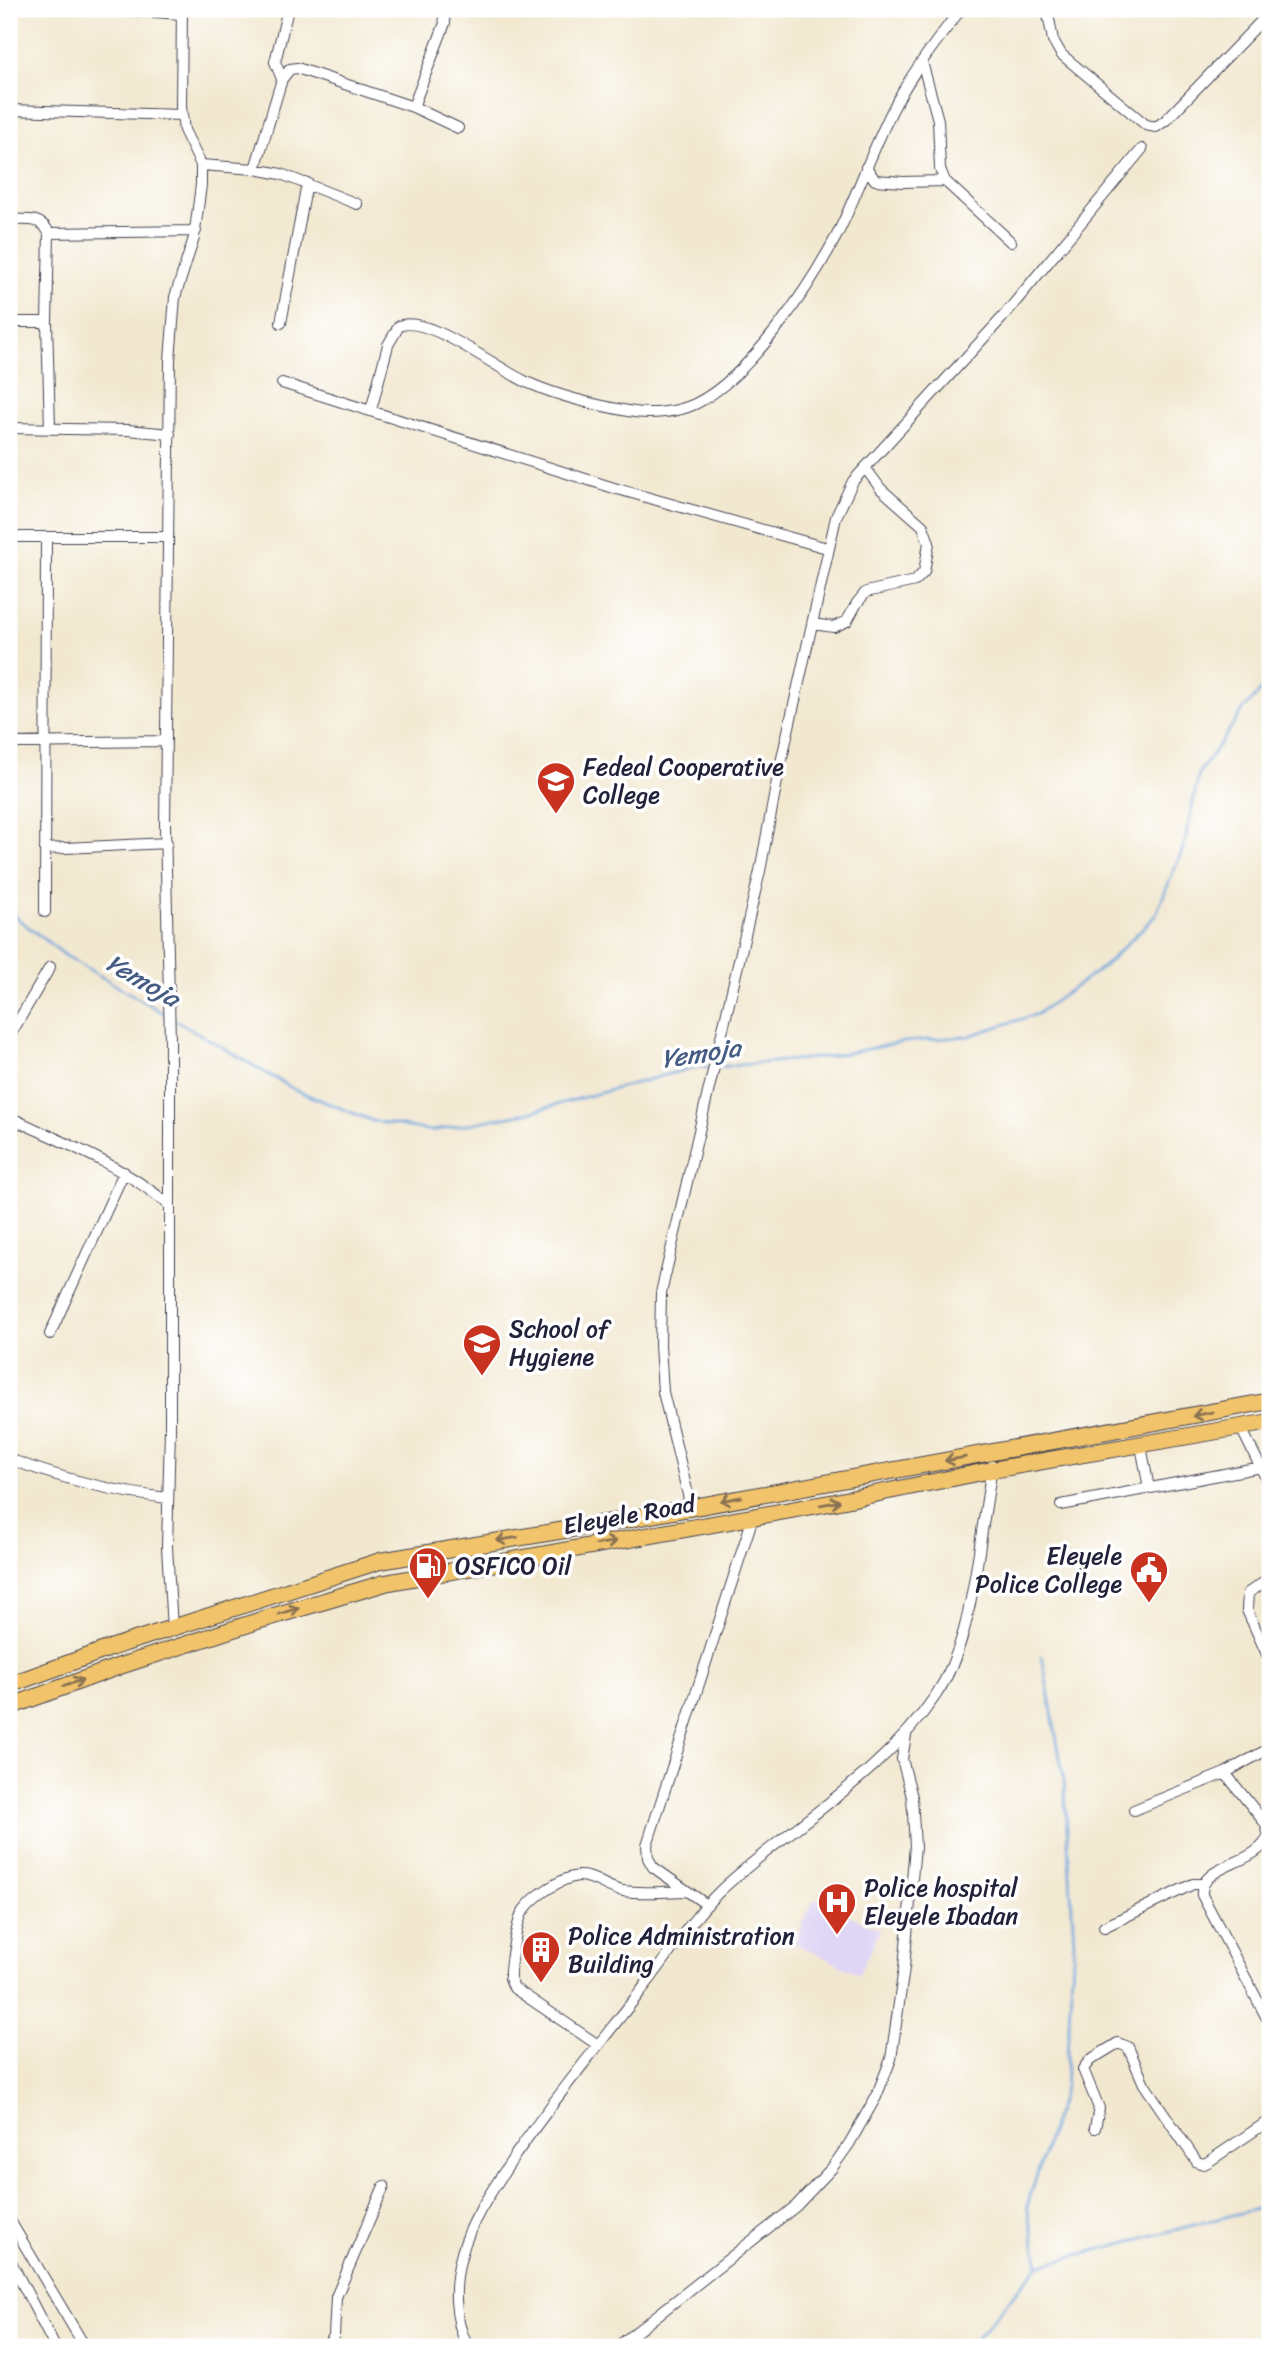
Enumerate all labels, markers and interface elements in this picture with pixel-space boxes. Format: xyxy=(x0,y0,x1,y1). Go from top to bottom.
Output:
place label: Fedeal Cooperative College xyxy=(583,746,784,816)
school or university icon: Fedeal Cooperative College xyxy=(535,760,577,815)
water label: Yemoja xyxy=(97,940,192,1021)
water label: Yemoja xyxy=(658,1024,747,1082)
place label: School of Hygiene xyxy=(509,1308,612,1378)
school or university icon: School of Hygiene xyxy=(461,1322,503,1377)
one-way arrow xyxy=(1192,1407,1215,1421)
one-way arrow xyxy=(944,1453,967,1466)
street label: Eleyele Road xyxy=(560,1482,701,1547)
one-way arrow xyxy=(720,1493,743,1506)
one-way arrow xyxy=(818,1495,841,1509)
one-way arrow xyxy=(496,1533,519,1546)
place label: Eleyele Police College xyxy=(975,1535,1122,1605)
one-way arrow xyxy=(594,1536,617,1549)
fuel station icon: OSFICO Oil xyxy=(407,1545,449,1600)
place label: OSFICO Oil xyxy=(455,1545,572,1587)
public building icon: Eleyele Police College xyxy=(1128,1549,1170,1604)
one-way arrow xyxy=(277,1604,299,1617)
one-way arrow xyxy=(61,1676,83,1689)
place label: Police hospital Eleyele Ibadan xyxy=(864,1867,1019,1937)
hospital icon: Police hospital Eleyele Ibadan xyxy=(816,1881,858,1936)
place label: Police Administration Building xyxy=(568,1915,795,1985)
building icon: Police Administration Building xyxy=(520,1929,562,1984)

